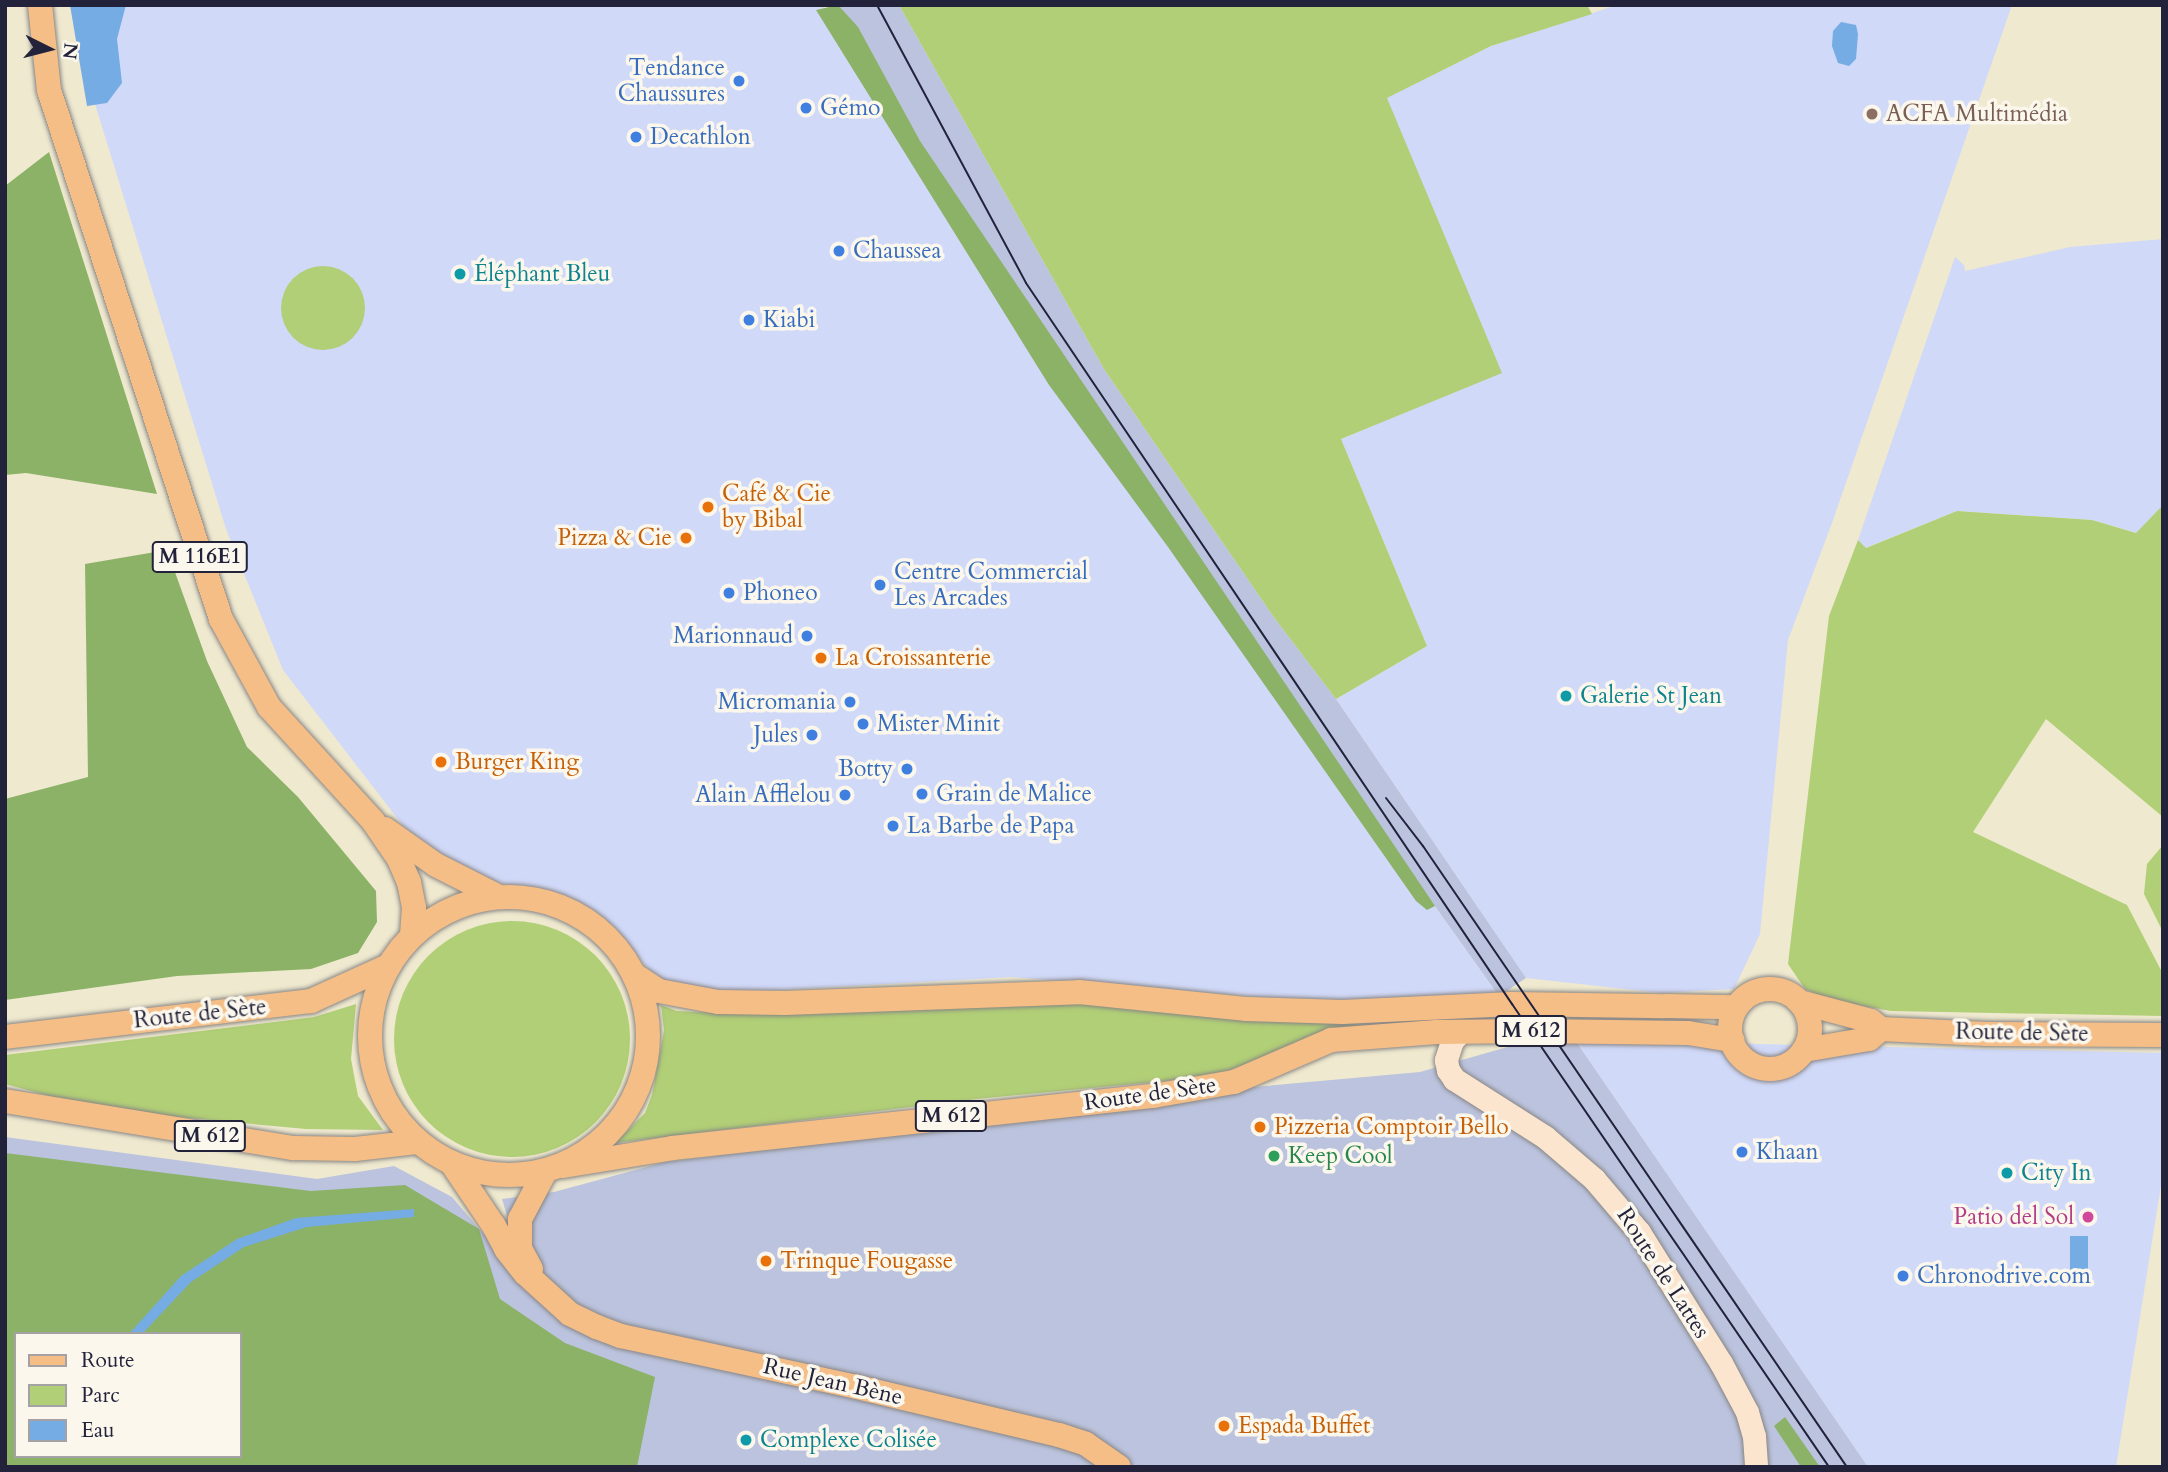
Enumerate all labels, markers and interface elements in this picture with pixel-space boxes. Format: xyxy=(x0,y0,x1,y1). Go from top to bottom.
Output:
north arrow xyxy=(14,14,84,84)
text: N xyxy=(56,42,84,61)
place label: Tendance Chaussures xyxy=(618,54,725,108)
marker: Tendance Chaussures xyxy=(731,73,747,89)
place label: Gémo xyxy=(820,94,881,122)
marker: Gémo xyxy=(798,100,814,116)
place label: ACFA Multimédia xyxy=(1886,100,2068,128)
marker: ACFA Multimédia xyxy=(1864,106,1880,122)
place label: Decathlon xyxy=(650,123,751,151)
marker: Decathlon xyxy=(628,129,644,145)
place label: Chaussea xyxy=(853,237,942,265)
marker: Chaussea xyxy=(831,243,847,259)
place label: Éléphant Bleu xyxy=(474,260,610,288)
marker: Éléphant Bleu xyxy=(452,266,468,282)
place label: Kiabi xyxy=(763,306,815,334)
marker: Kiabi xyxy=(741,312,757,328)
place label: Café & Cie by Bibal xyxy=(722,480,831,534)
marker: Café & Cie by Bibal xyxy=(700,499,716,515)
place label: Pizza & Cie xyxy=(557,524,672,552)
marker: Pizza & Cie xyxy=(678,530,694,546)
road number: M 116E1 xyxy=(151,540,249,574)
place label: Centre Commercial Les Arcades xyxy=(894,558,1088,612)
marker: Centre Commercial Les Arcades xyxy=(872,577,888,593)
place label: Phoneo xyxy=(743,579,818,607)
marker: Phoneo xyxy=(721,585,737,601)
place label: Marionnaud xyxy=(673,622,793,650)
marker: Marionnaud xyxy=(799,628,815,644)
place label: La Croissanterie xyxy=(835,644,991,672)
marker: La Croissanterie xyxy=(813,650,829,666)
place label: Galerie St Jean xyxy=(1580,682,1722,710)
place label: Micromania xyxy=(718,688,836,716)
marker: Galerie St Jean xyxy=(1558,688,1574,704)
marker: Micromania xyxy=(842,694,858,710)
place label: Mister Minit xyxy=(877,710,1000,738)
marker: Mister Minit xyxy=(855,716,871,732)
place label: Jules xyxy=(754,721,798,749)
marker: Jules xyxy=(804,727,820,743)
place label: Burger King xyxy=(455,748,579,776)
marker: Burger King xyxy=(433,754,449,770)
place label: Botty xyxy=(838,755,893,783)
marker: Botty xyxy=(899,761,915,777)
place label: Grain de Malice xyxy=(936,780,1092,808)
place label: Alain Afflelou xyxy=(695,781,831,809)
marker: Grain de Malice xyxy=(914,786,930,802)
marker: Alain Afflelou xyxy=(837,787,853,803)
place label: La Barbe de Papa xyxy=(907,812,1075,840)
marker: La Barbe de Papa xyxy=(885,818,901,834)
street label: Route de Sète xyxy=(132,993,268,1035)
road number: M 612 xyxy=(1494,1014,1568,1048)
street label: Route de Sète xyxy=(1955,1018,2089,1048)
street label: Route de Sète xyxy=(1082,1071,1218,1117)
road number: M 612 xyxy=(914,1098,988,1134)
place label: Pizzeria Comptoir Bello xyxy=(1274,1113,1509,1141)
road number: M 612 xyxy=(173,1118,247,1154)
marker: Pizzeria Comptoir Bello xyxy=(1252,1119,1268,1135)
place label: Khaan xyxy=(1756,1138,1819,1166)
place label: Keep Cool xyxy=(1288,1142,1393,1170)
marker: Khaan xyxy=(1734,1144,1750,1160)
marker: Keep Cool xyxy=(1266,1148,1282,1164)
place label: City In xyxy=(2021,1159,2092,1187)
marker: City In xyxy=(1999,1165,2015,1181)
street label: Route de Lattes xyxy=(1611,1202,1715,1344)
place label: Patio del Sol xyxy=(1954,1203,2074,1231)
marker: Patio del Sol xyxy=(2080,1209,2096,1225)
place label: Trinque Fougasse xyxy=(780,1247,953,1275)
marker: Trinque Fougasse xyxy=(758,1253,774,1269)
place label: Chronodrive.com xyxy=(1917,1262,2091,1290)
marker: Chronodrive.com xyxy=(1895,1268,1911,1284)
legend xyxy=(14,1332,242,1458)
text: Route xyxy=(81,1346,135,1375)
street label: Rue Jean Bène xyxy=(761,1353,905,1411)
text: Parc xyxy=(81,1381,120,1410)
place label: Espada Buffet xyxy=(1238,1412,1370,1440)
text: Eau xyxy=(81,1416,115,1445)
marker: Espada Buffet xyxy=(1216,1418,1232,1434)
place label: Complexe Colisée xyxy=(760,1426,937,1454)
marker: Complexe Colisée xyxy=(738,1432,754,1448)

